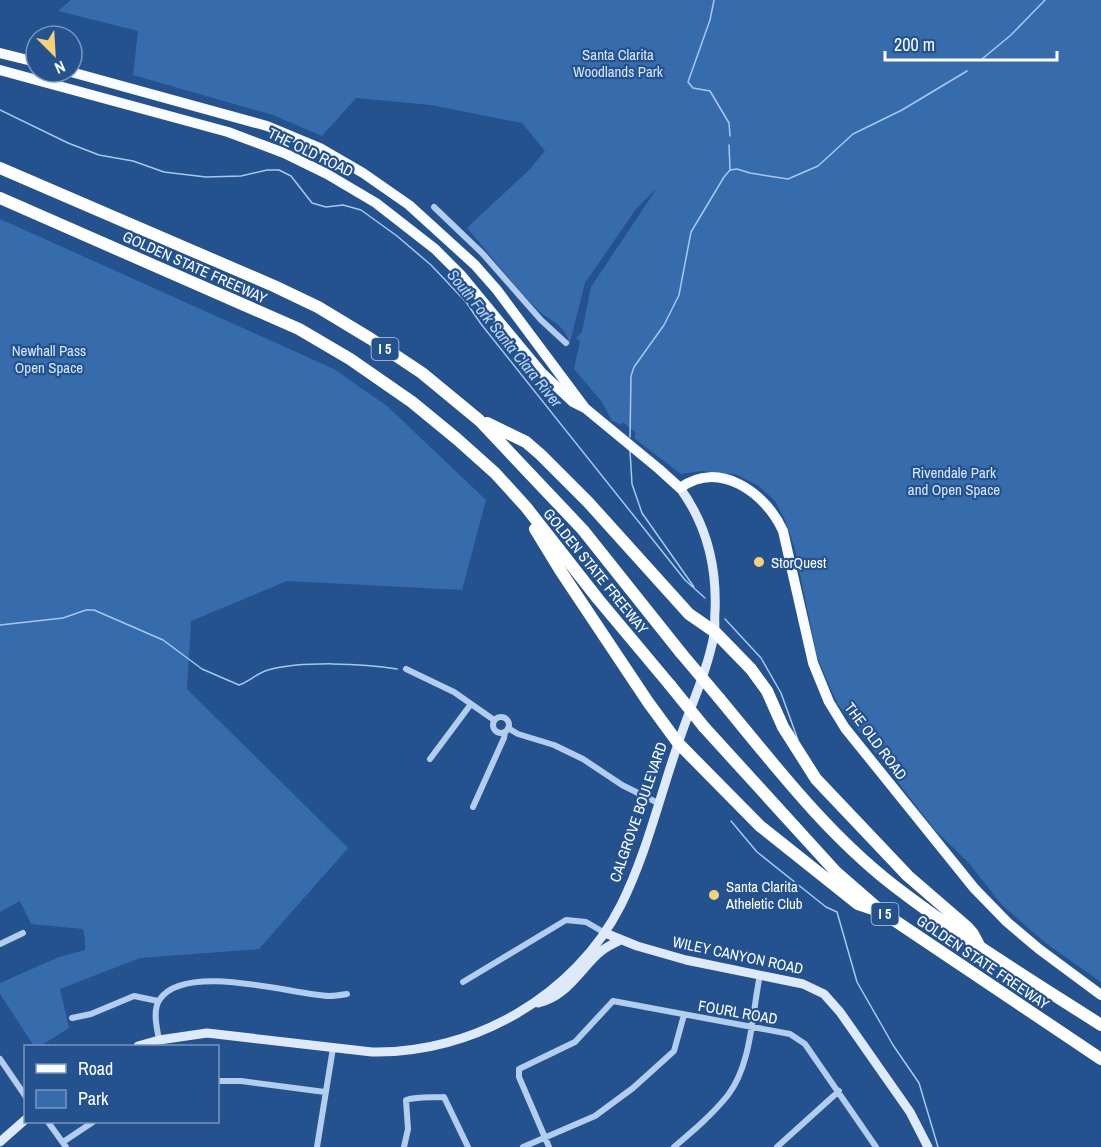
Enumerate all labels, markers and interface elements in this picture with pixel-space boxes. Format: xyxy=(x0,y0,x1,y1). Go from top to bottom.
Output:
north arrow xyxy=(24,24,84,84)
scale bar xyxy=(885,24,1058,62)
text: 200 m xyxy=(894,32,935,57)
park label: Santa Clarita Woodlands Park xyxy=(573,44,664,82)
text: N xyxy=(51,56,69,80)
street label: THE OLD ROAD xyxy=(265,122,357,182)
street label: GOLDEN STATE FREEWAY xyxy=(119,226,271,309)
water label: South Fork Santa Clara River xyxy=(442,264,568,412)
road number: I 5 xyxy=(372,338,398,360)
park label: Newhall Pass Open Space xyxy=(12,340,86,378)
park label: Rivendale Park and Open Space xyxy=(908,462,1000,500)
street label: GOLDEN STATE FREEWAY xyxy=(539,504,654,639)
place label: StorQuest xyxy=(771,552,827,573)
marker: StorQuest xyxy=(752,555,766,569)
street label: THE OLD ROAD xyxy=(840,698,912,784)
street label: CALGROVE BOULEVARD xyxy=(604,739,672,885)
place label: Santa Clarita Atheletic Club xyxy=(725,876,803,914)
marker: Santa Clarita Atheletic Club xyxy=(707,888,721,902)
road number: I 5 xyxy=(872,903,898,925)
street label: GOLDEN STATE FREEWAY xyxy=(912,910,1054,1015)
street label: WILEY CANYON ROAD xyxy=(671,931,805,979)
street label: FOURL ROAD xyxy=(697,995,779,1029)
legend xyxy=(24,1045,219,1123)
text: Road xyxy=(78,1056,113,1081)
text: Park xyxy=(78,1086,109,1111)

